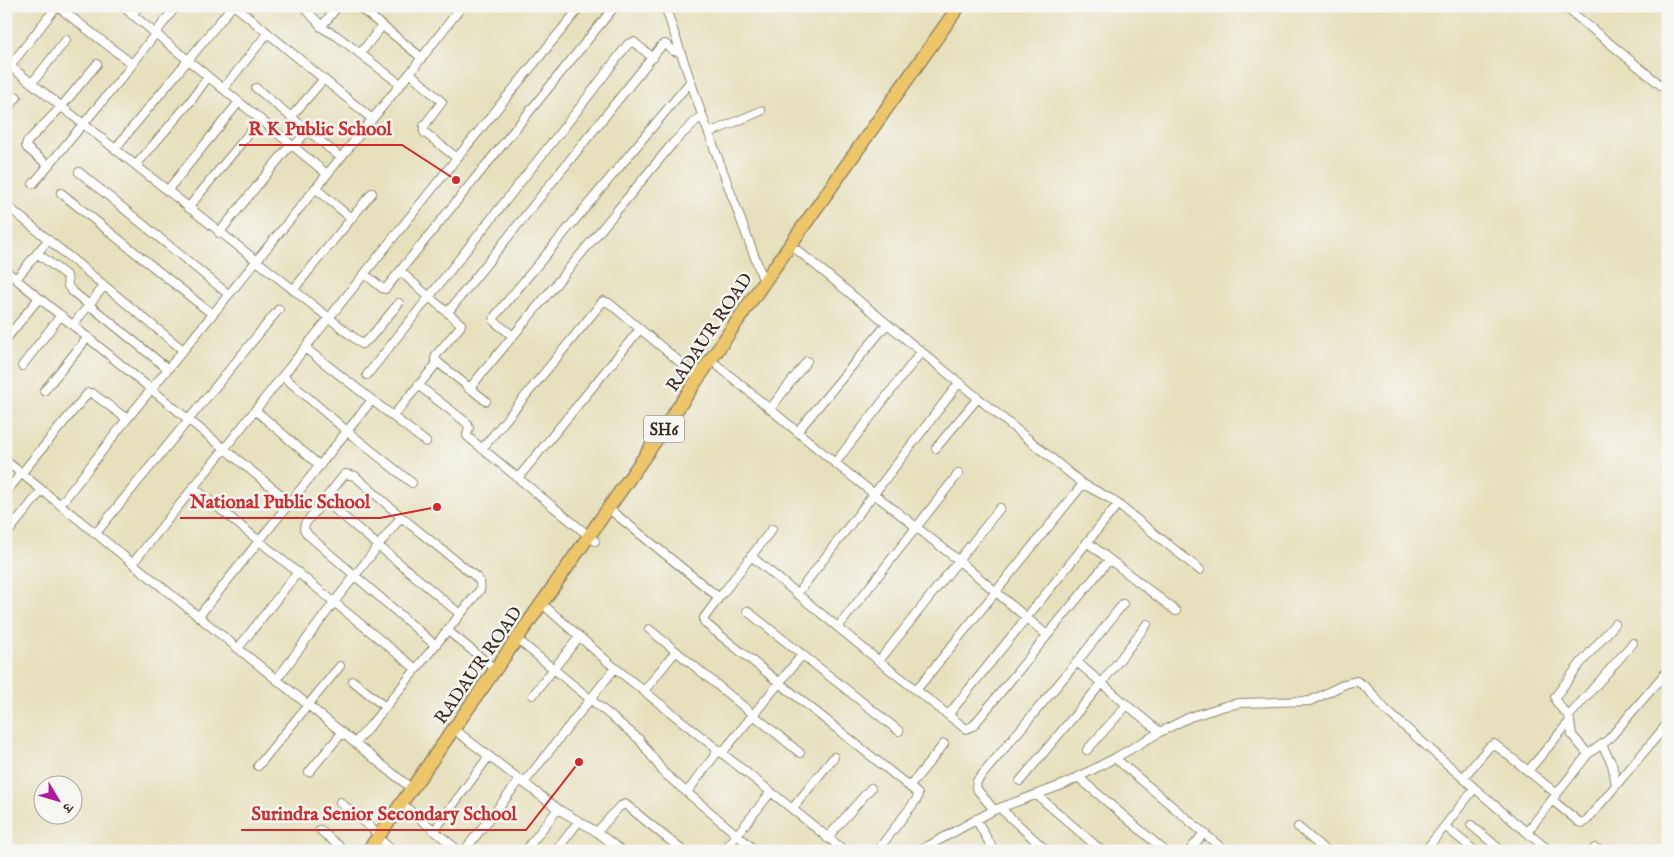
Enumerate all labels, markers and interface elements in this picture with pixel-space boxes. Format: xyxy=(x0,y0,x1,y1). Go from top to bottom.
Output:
callout: R K Public School xyxy=(239,111,402,145)
text: R K Public School xyxy=(248,118,392,142)
street label: RADAUR ROAD xyxy=(662,269,759,397)
road number: SH6 xyxy=(644,416,684,442)
callout: National Public School xyxy=(180,484,380,518)
text: National Public School xyxy=(189,491,371,515)
street label: RADAUR ROAD xyxy=(430,603,528,729)
north arrow xyxy=(32,774,82,824)
callout: Surindra Senior Secondary School xyxy=(241,796,526,830)
text: उ xyxy=(58,798,77,816)
text: Surindra Senior Secondary School xyxy=(251,803,517,827)

